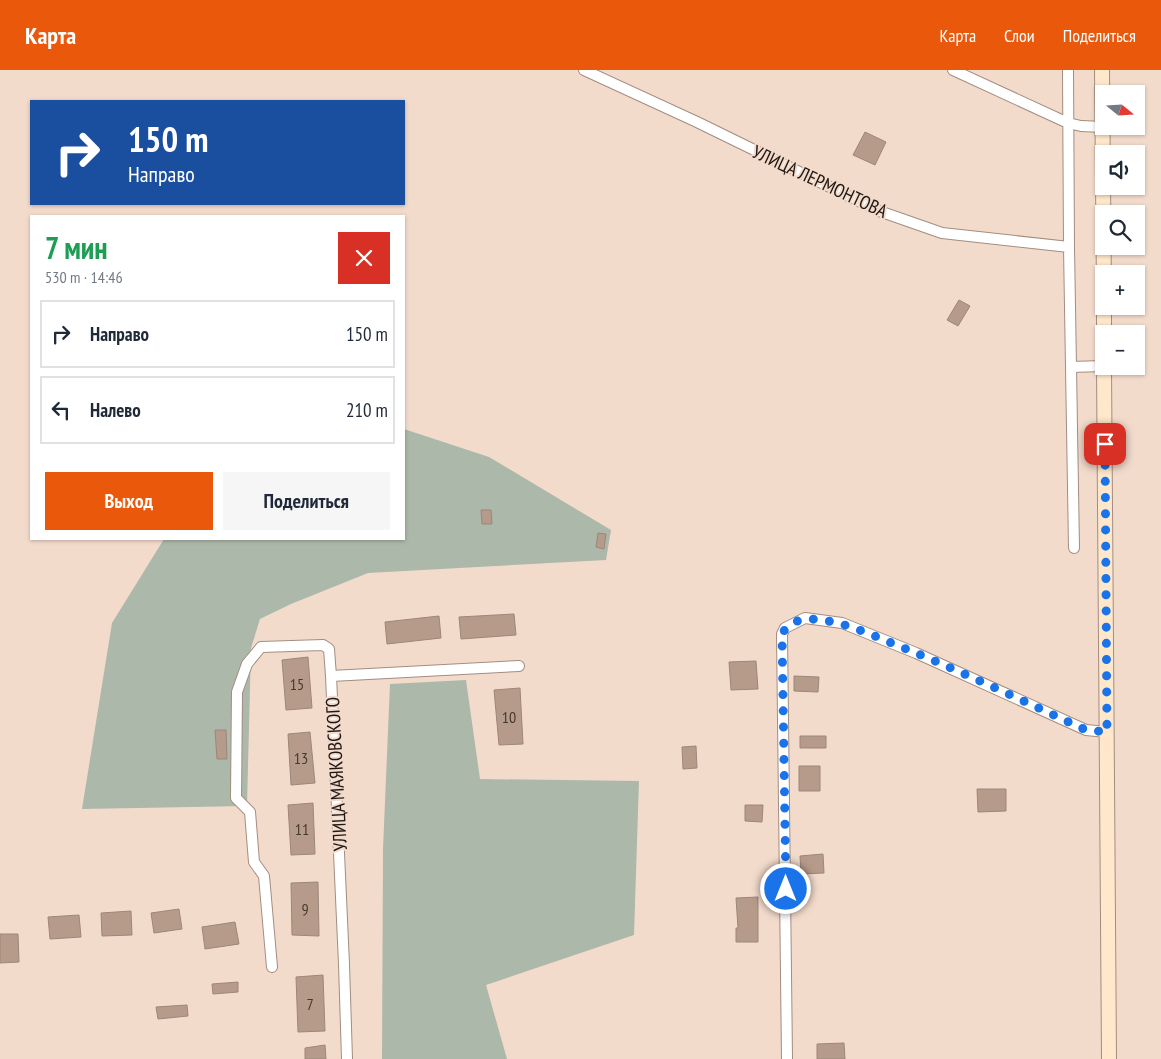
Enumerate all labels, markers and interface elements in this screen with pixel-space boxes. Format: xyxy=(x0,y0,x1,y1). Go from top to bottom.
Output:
text: Карта xyxy=(25,20,76,51)
text: Карта xyxy=(939,24,976,47)
text: Слои xyxy=(1004,24,1035,47)
text: Поделиться xyxy=(1063,24,1136,47)
north arrow xyxy=(1095,85,1145,135)
map controls xyxy=(1095,85,1145,375)
text: 150 m xyxy=(128,116,209,162)
icon: right xyxy=(45,120,110,185)
street label: УЛИЦА ЛЕРМОНТОВА xyxy=(749,139,891,223)
button: sound xyxy=(1095,145,1145,195)
text: Направо xyxy=(128,160,195,188)
button: search xyxy=(1095,205,1145,255)
text: 7 мин xyxy=(45,228,108,267)
button: close xyxy=(338,232,390,284)
button: + xyxy=(1095,265,1145,315)
text: 530 m · 14:46 xyxy=(45,267,123,287)
icon: right xyxy=(47,320,75,348)
text: Направо xyxy=(90,322,149,346)
text: 150 m xyxy=(346,322,388,346)
button: − xyxy=(1095,325,1145,375)
icon: left xyxy=(47,396,75,424)
text: Налево xyxy=(90,398,141,422)
text: 210 m xyxy=(346,398,388,422)
pin xyxy=(1084,423,1126,465)
icon: arrive xyxy=(1091,430,1119,458)
button: Выход xyxy=(45,472,213,530)
button: Поделиться xyxy=(223,472,390,530)
house number: 15 xyxy=(290,674,304,694)
street label: УЛИЦА МАЯКОВСКОГО xyxy=(320,696,352,852)
house number: 10 xyxy=(502,707,516,727)
house number: 13 xyxy=(294,748,308,768)
house number: 11 xyxy=(295,819,309,839)
position arrow xyxy=(759,862,811,914)
house number: 9 xyxy=(301,899,309,919)
house number: 7 xyxy=(306,994,314,1014)

